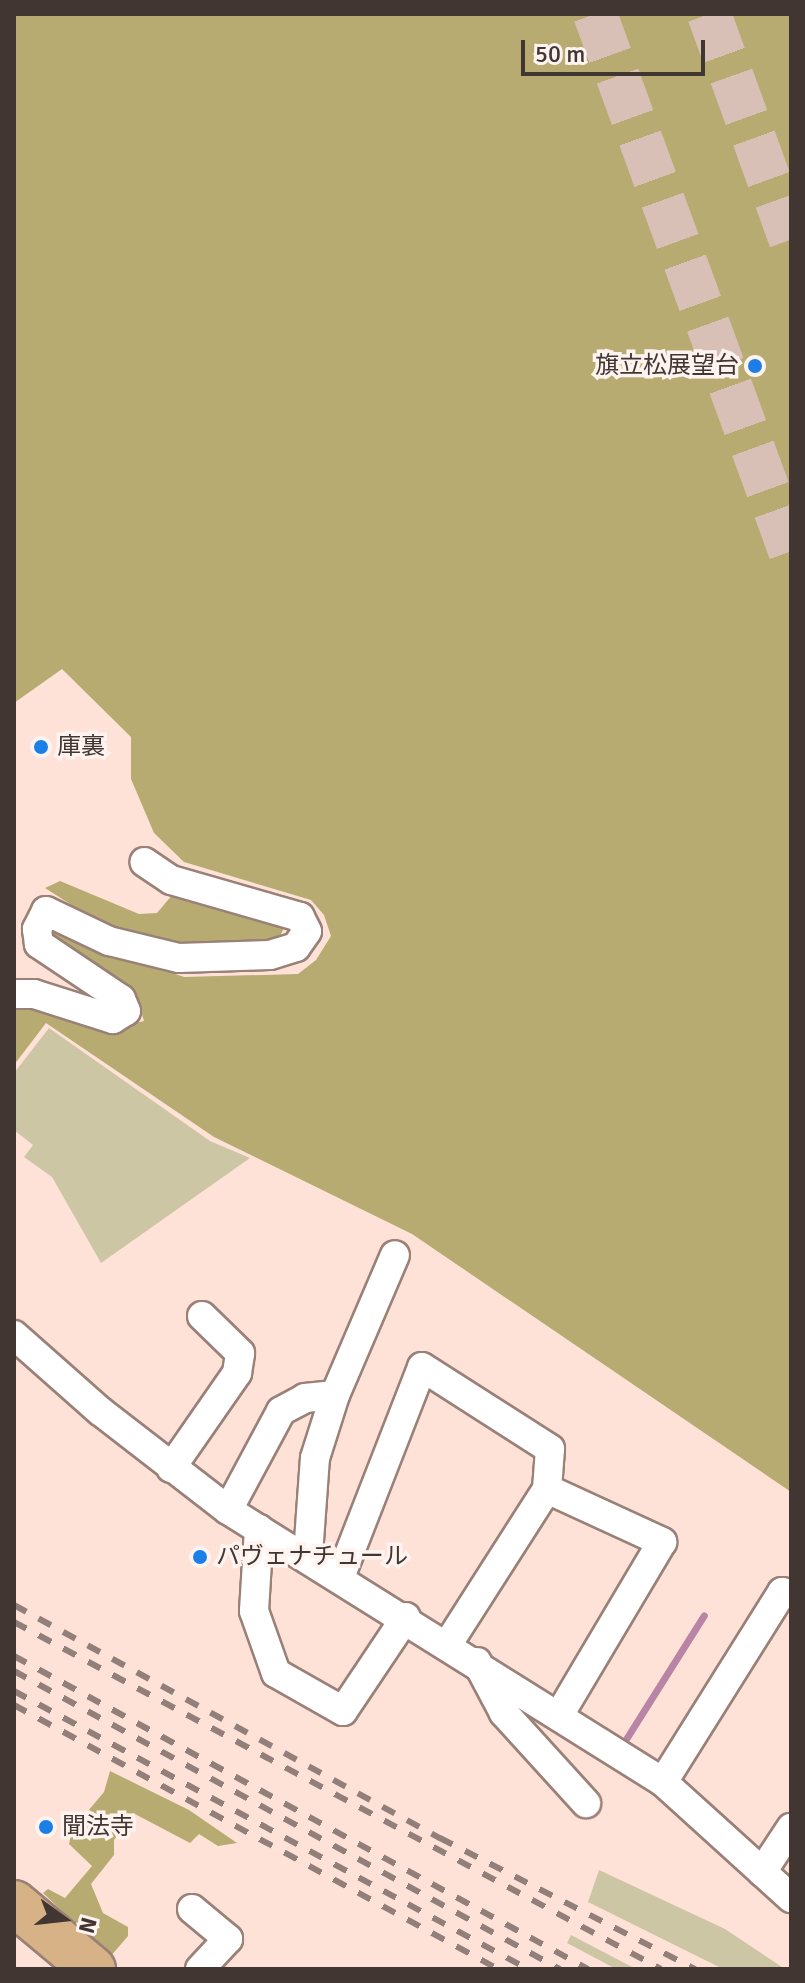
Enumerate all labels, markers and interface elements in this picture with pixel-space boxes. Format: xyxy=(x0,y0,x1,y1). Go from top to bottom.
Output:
scale bar xyxy=(525,24,709,74)
text: 50 m xyxy=(535,39,585,69)
place label: 旗立松展望台 xyxy=(595,352,739,380)
marker: 旗立松展望台 xyxy=(746,357,764,375)
place label: 庫裏 xyxy=(57,733,105,761)
marker: 庫裏 xyxy=(32,738,50,756)
place label: パヴェナチュール xyxy=(216,1543,408,1571)
marker: パヴェナチュール xyxy=(191,1548,209,1566)
place label: 聞法寺 xyxy=(62,1813,134,1841)
marker: 聞法寺 xyxy=(37,1818,55,1836)
north arrow xyxy=(24,1879,104,1959)
text: N xyxy=(73,1914,103,1936)

